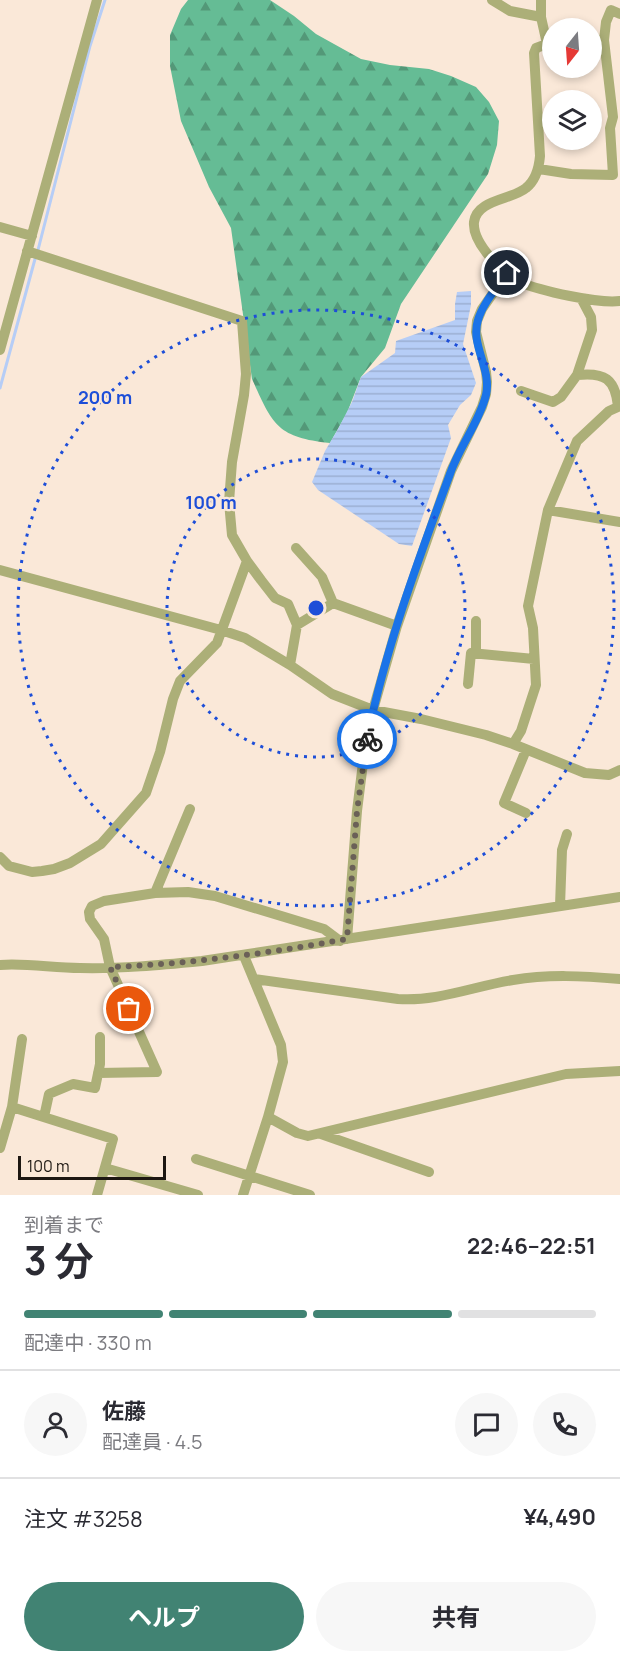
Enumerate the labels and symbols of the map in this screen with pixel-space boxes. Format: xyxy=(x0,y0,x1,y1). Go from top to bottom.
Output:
north arrow xyxy=(542,18,602,78)
pin xyxy=(481,247,532,298)
text: 200 m xyxy=(78,385,132,409)
text: 100 m xyxy=(185,490,237,514)
centre of rings xyxy=(306,598,326,618)
courier xyxy=(337,709,397,769)
pin xyxy=(103,983,154,1034)
scale bar xyxy=(18,1153,166,1180)

